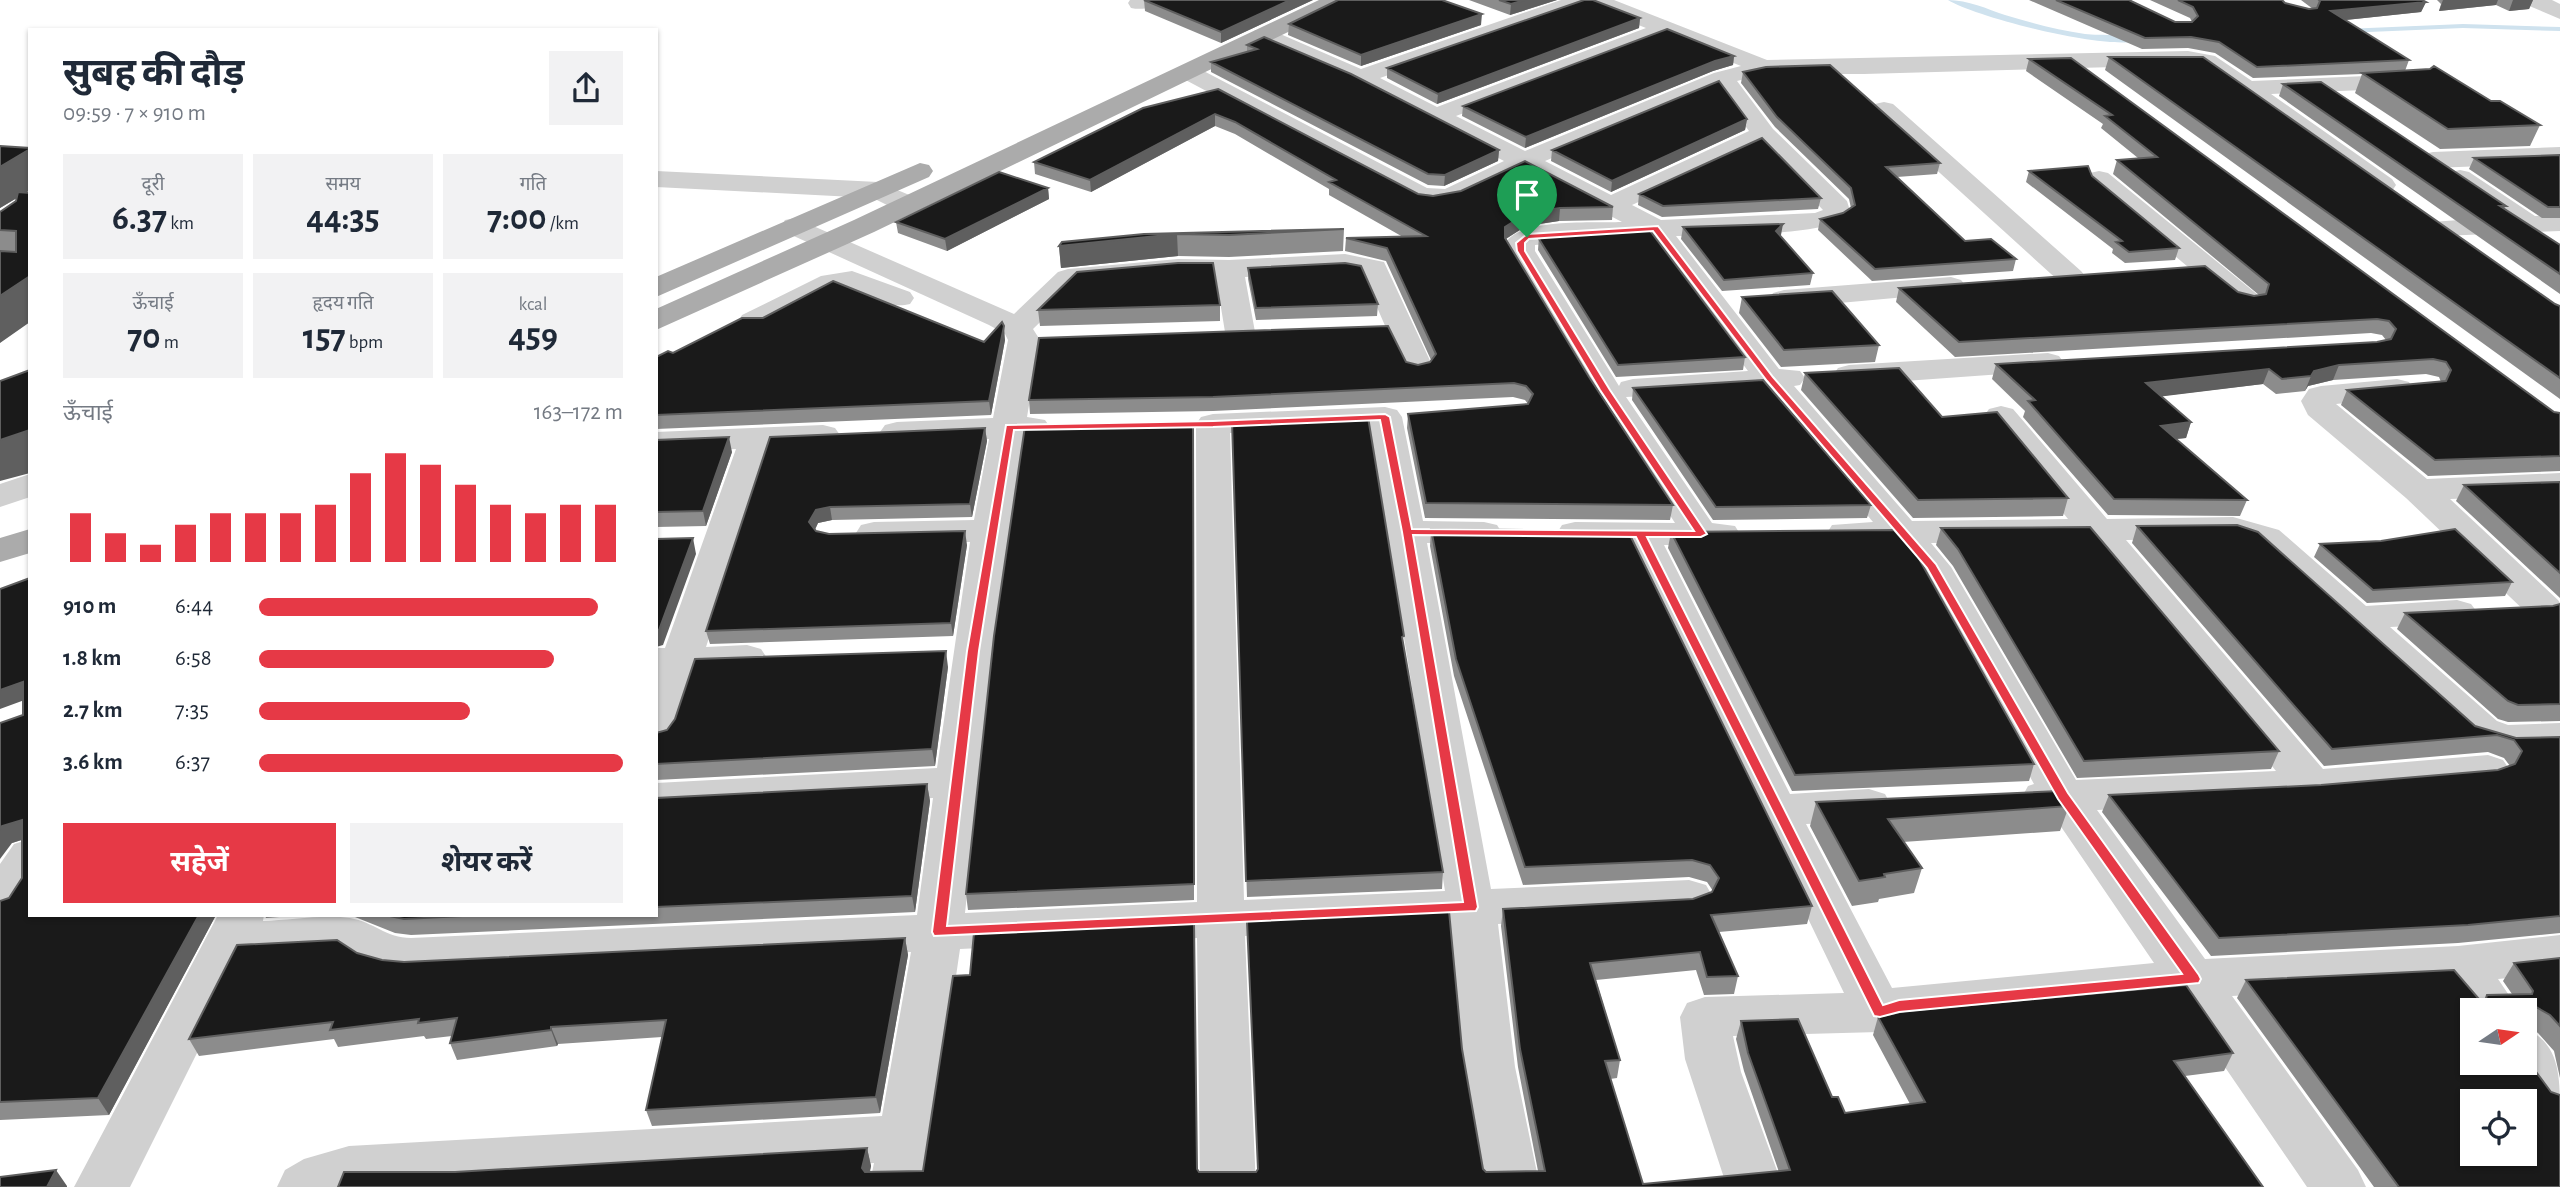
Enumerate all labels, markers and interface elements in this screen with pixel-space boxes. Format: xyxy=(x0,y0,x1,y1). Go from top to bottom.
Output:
button: share xyxy=(549,51,623,125)
text: सुबह की दौड़ xyxy=(63,55,244,93)
text: 09:59 · 7 × 910 m xyxy=(63,102,206,125)
pin xyxy=(1497,165,1557,237)
text: दूरी xyxy=(142,175,164,194)
text: समय xyxy=(325,175,361,194)
text: गति xyxy=(520,175,546,194)
icon: arrive xyxy=(1508,176,1546,214)
text: 6.37 xyxy=(112,201,167,236)
text: 44:35 xyxy=(306,201,380,236)
text: 7:00 xyxy=(487,201,547,236)
text: km xyxy=(167,214,194,233)
text: /km xyxy=(547,214,579,233)
text: ऊँचाई xyxy=(132,294,174,313)
text: हृदय गति xyxy=(312,294,374,313)
text: kcal xyxy=(519,295,547,314)
text: 459 xyxy=(508,319,558,354)
text: 70 xyxy=(127,320,161,355)
text: 157 xyxy=(303,320,346,355)
text: m xyxy=(161,333,179,352)
text: bpm xyxy=(346,333,383,352)
text: 163–172 m xyxy=(534,401,623,424)
text: ऊँचाई xyxy=(63,402,113,425)
text: 910 m xyxy=(63,595,116,618)
text: 6:44 xyxy=(175,595,213,618)
text: 1.8 km xyxy=(63,647,121,670)
text: 6:58 xyxy=(175,647,212,670)
text: 2.7 km xyxy=(63,699,122,722)
text: 7:35 xyxy=(175,699,209,722)
text: 3.6 km xyxy=(63,751,123,774)
text: 6:37 xyxy=(175,751,210,774)
button: सहेजें xyxy=(63,823,336,903)
button: शेयर करें xyxy=(350,823,623,903)
north arrow xyxy=(2460,998,2538,1074)
map controls xyxy=(2460,998,2537,1166)
button: locate xyxy=(2460,1089,2537,1166)

